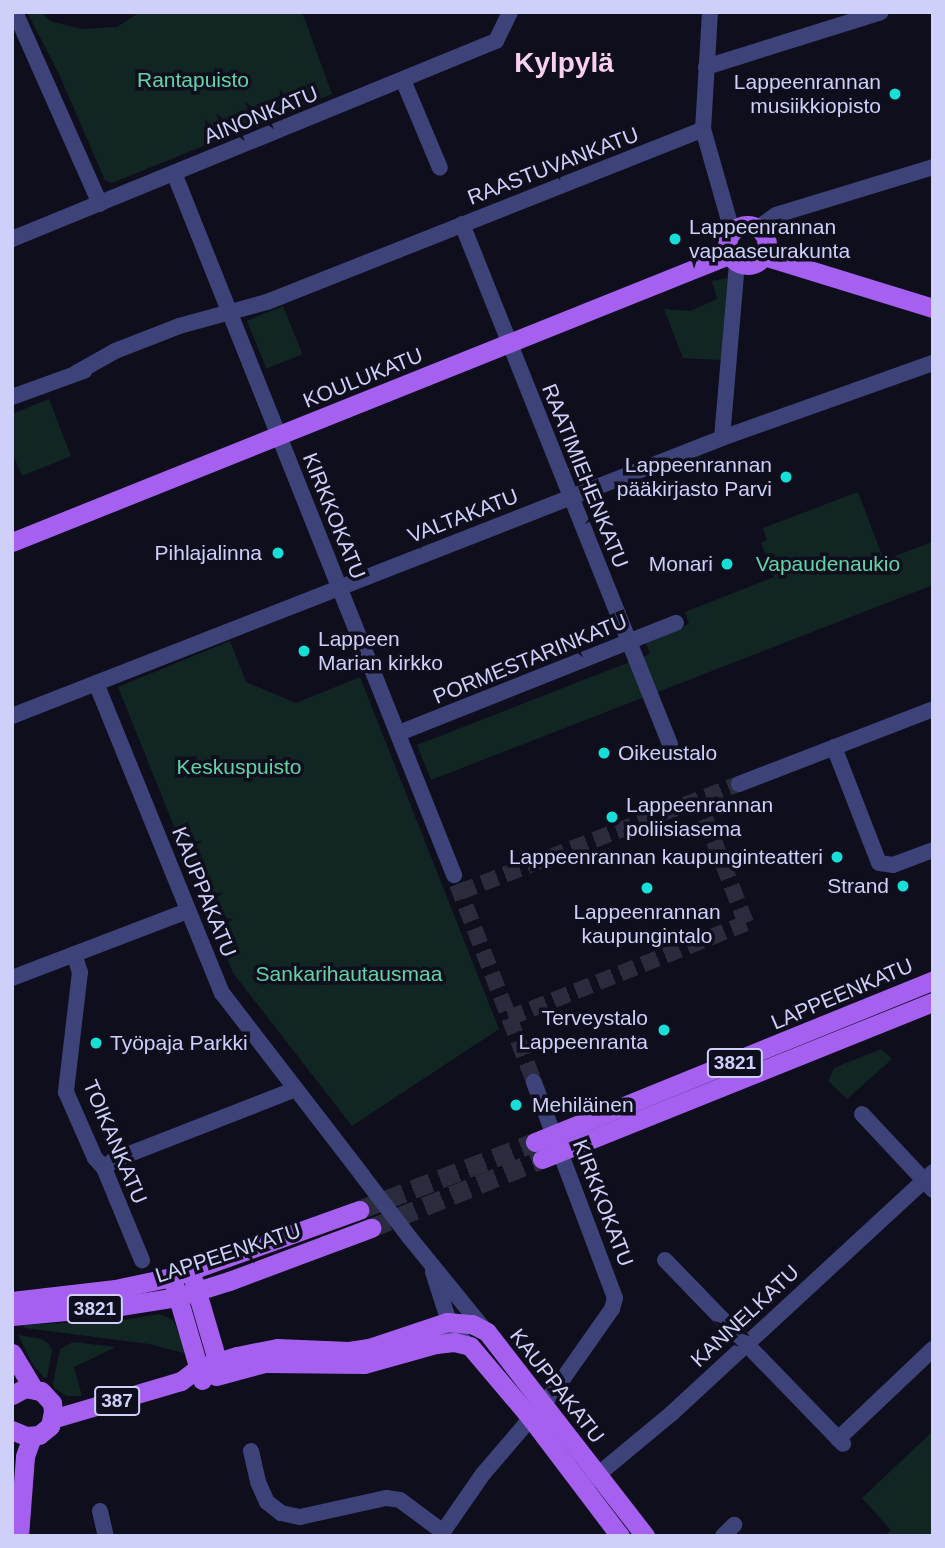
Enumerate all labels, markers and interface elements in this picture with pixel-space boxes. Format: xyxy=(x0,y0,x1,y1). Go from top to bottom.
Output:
district label: Kylpylä xyxy=(514,46,614,80)
park label: Rantapuisto xyxy=(137,67,249,93)
place label: Lappeenrannan musiikkiopisto xyxy=(734,69,881,119)
street label: AINONKATU xyxy=(200,81,322,149)
marker: Lappeenrannan musiikkiopisto xyxy=(887,86,903,102)
street label: RAASTUVANKATU xyxy=(464,122,642,210)
place label: Lappeenrannan vapaaseurakunta xyxy=(689,214,850,264)
marker: Lappeenrannan vapaaseurakunta xyxy=(667,231,683,247)
street label: KOULUKATU xyxy=(299,343,427,413)
street label: RAATIMIEHENKATU xyxy=(537,380,633,572)
street label: KIRKKOKATU xyxy=(297,449,371,583)
place label: Lappeenrannan pääkirjasto Parvi xyxy=(617,452,772,502)
marker: Lappeenrannan pääkirjasto Parvi xyxy=(778,469,794,485)
street label: VALTAKATU xyxy=(404,483,522,549)
place label: Pihlajalinna xyxy=(155,540,262,566)
marker: Pihlajalinna xyxy=(268,543,288,563)
place label: Monari xyxy=(649,551,713,577)
park label: Vapaudenaukio xyxy=(756,551,900,577)
marker: Monari xyxy=(719,556,735,572)
street label: PORMESTARINKATU xyxy=(429,609,631,709)
place label: Lappeen Marian kirkko xyxy=(318,626,443,676)
marker: Lappeen Marian kirkko xyxy=(296,643,312,659)
place label: Oikeustalo xyxy=(618,740,717,766)
marker: Oikeustalo xyxy=(596,745,612,761)
park label: Keskuspuisto xyxy=(177,754,301,780)
place label: Lappeenrannan poliisiasema xyxy=(626,792,773,842)
marker: Lappeenrannan poliisiasema xyxy=(604,809,620,825)
street label: KAUPPAKATU xyxy=(166,823,242,961)
place label: Lappeenrannan kaupunginteatteri xyxy=(509,844,823,870)
marker: Lappeenrannan kaupunginteatteri xyxy=(829,849,845,865)
place label: Strand xyxy=(827,873,889,899)
marker: Strand xyxy=(895,878,911,894)
marker: Lappeenrannan kaupungintalo xyxy=(639,880,655,896)
place label: Lappeenrannan kaupungintalo xyxy=(573,899,721,949)
street label: LAPPEENKATU xyxy=(767,953,917,1035)
park label: Sankarihautausmaa xyxy=(256,961,442,987)
place label: Terveystalo Lappeenranta xyxy=(518,1005,648,1055)
marker: Terveystalo Lappeenranta xyxy=(654,1020,674,1040)
place label: Työpaja Parkki xyxy=(110,1030,248,1056)
marker: Työpaja Parkki xyxy=(88,1035,104,1051)
road number: 3821 xyxy=(705,1048,765,1078)
street label: TOIKANKATU xyxy=(78,1076,152,1208)
place label: Mehiläinen xyxy=(532,1092,634,1118)
marker: Mehiläinen xyxy=(506,1095,526,1115)
street label: KIRKKOKATU xyxy=(567,1136,639,1270)
street label: LAPPEENKATU xyxy=(152,1218,304,1288)
street label: KANNELKATU xyxy=(686,1260,804,1372)
road number: 3821 xyxy=(65,1294,125,1324)
street label: KAUPPAKATU xyxy=(505,1324,609,1448)
road number: 387 xyxy=(92,1386,142,1416)

